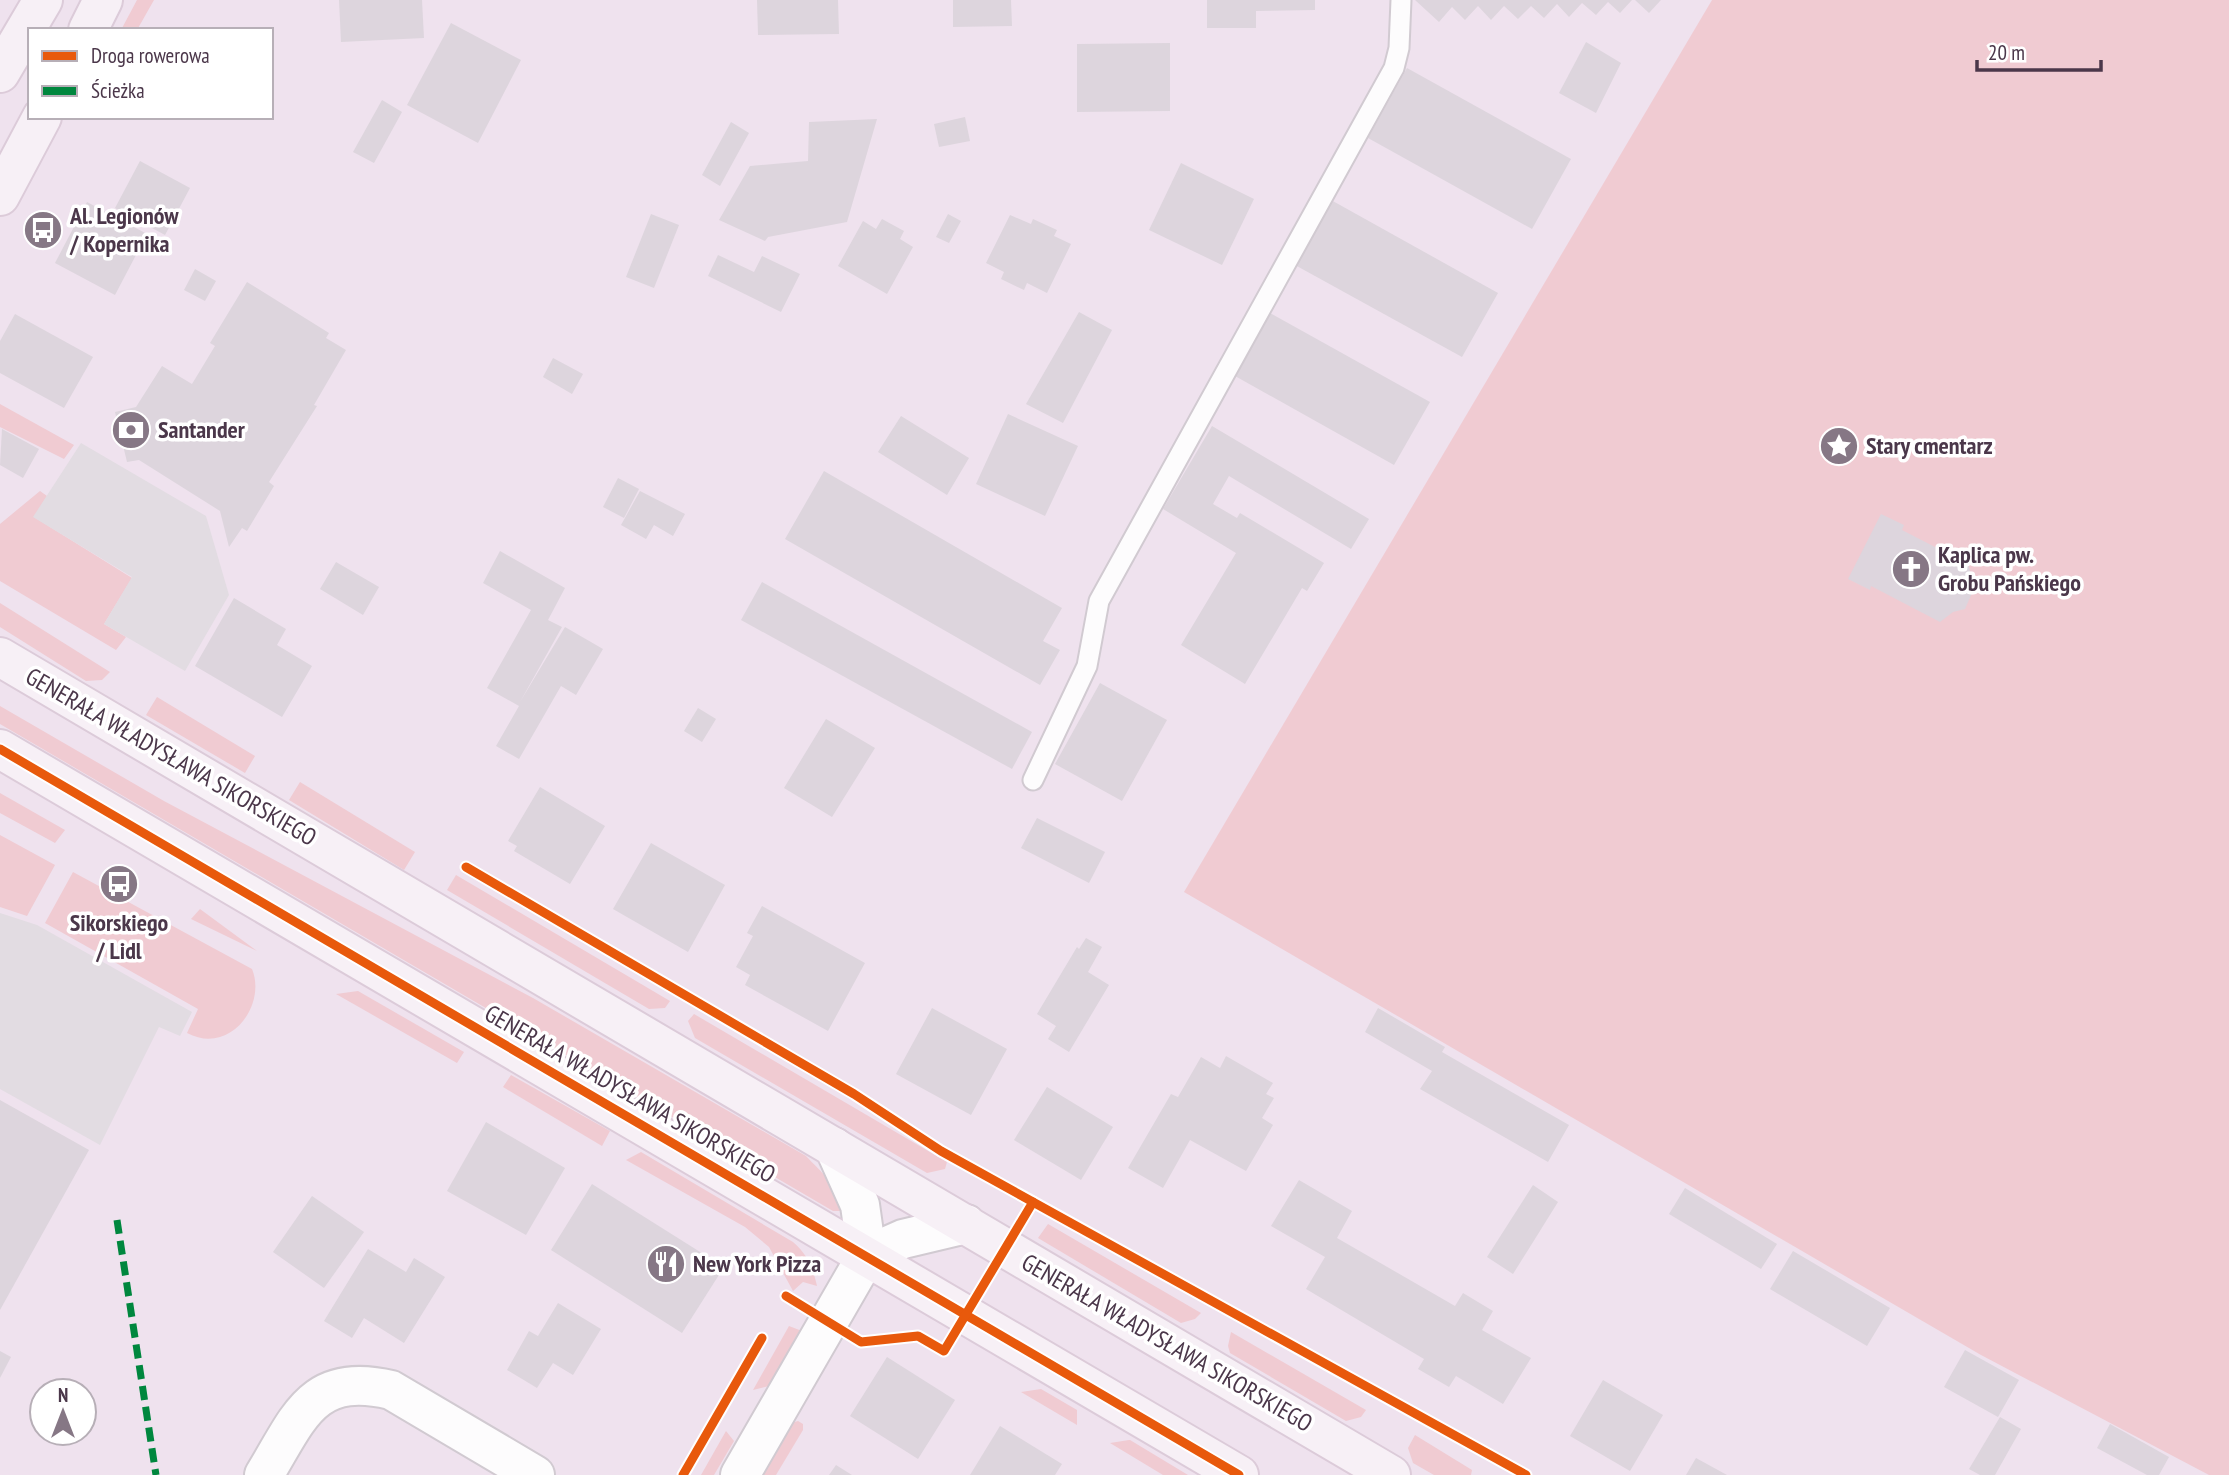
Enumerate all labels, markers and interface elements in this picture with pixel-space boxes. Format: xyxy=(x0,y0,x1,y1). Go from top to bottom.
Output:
legend xyxy=(28,28,273,119)
scale bar xyxy=(1977,28,2101,72)
text: 20 m xyxy=(1988,39,2025,66)
text: Droga rowerowa xyxy=(91,42,210,69)
text: Ścieżka xyxy=(91,77,145,104)
place label: Al. Legionów / Kopernika xyxy=(69,200,179,259)
bus stop icon: Al. Legionów / Kopernika xyxy=(22,209,64,251)
bank icon: Santander xyxy=(110,409,152,451)
place label: Santander xyxy=(158,414,246,445)
place icon: Stary cmentarz xyxy=(1818,425,1860,467)
place label: Stary cmentarz xyxy=(1866,430,1993,461)
place label: Kaplica pw. Grobu Pańskiego xyxy=(1938,539,2081,598)
church icon: Kaplica pw. Grobu Pańskiego xyxy=(1890,548,1932,590)
street label: GENERAŁA WŁADYSŁAWA SIKORSKIEGO xyxy=(20,660,322,853)
bus stop icon: Sikorskiego / Lidl xyxy=(98,863,140,905)
place label: Sikorskiego / Lidl xyxy=(70,907,169,966)
street label: GENERAŁA WŁADYSŁAWA SIKORSKIEGO xyxy=(479,997,781,1190)
restaurant icon: New York Pizza xyxy=(645,1243,687,1285)
street label: GENERAŁA WŁADYSŁAWA SIKORSKIEGO xyxy=(1016,1246,1318,1439)
place label: New York Pizza xyxy=(693,1248,821,1279)
north arrow xyxy=(28,1377,98,1447)
text: N xyxy=(58,1383,68,1407)

